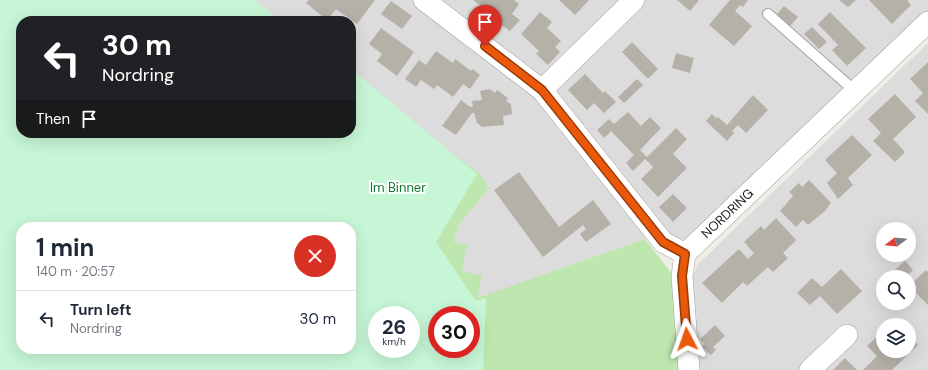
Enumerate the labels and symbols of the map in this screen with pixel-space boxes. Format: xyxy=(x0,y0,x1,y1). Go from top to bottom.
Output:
pin xyxy=(468,5,502,46)
park label: Im Binner xyxy=(370,179,426,196)
street label: NORDRING xyxy=(698,185,757,242)
north arrow xyxy=(876,222,916,262)
speed limit sign: 30 xyxy=(428,306,480,358)
position arrow xyxy=(666,318,708,360)

